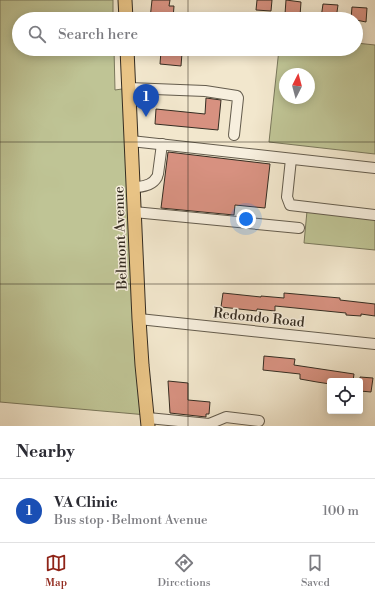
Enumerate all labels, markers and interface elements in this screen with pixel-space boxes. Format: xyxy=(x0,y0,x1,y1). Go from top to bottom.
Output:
search box xyxy=(12,12,363,56)
icon: search xyxy=(26,23,48,45)
text: Search here xyxy=(58,25,138,44)
north arrow xyxy=(279,68,315,104)
pin: 1 xyxy=(133,84,159,117)
street label: Belmont Avenue xyxy=(110,186,132,291)
your location xyxy=(236,209,256,229)
street label: Redondo Road xyxy=(212,304,306,332)
map controls xyxy=(327,378,363,414)
button: locate xyxy=(327,378,363,414)
text: Nearby xyxy=(16,441,75,463)
text: VA Clinic xyxy=(54,493,118,512)
text: 1 xyxy=(26,503,32,519)
text: 100 m xyxy=(323,503,359,519)
text: Bus stop · Belmont Avenue xyxy=(54,512,208,528)
tab: Map xyxy=(45,552,67,590)
tab: Directions xyxy=(158,552,211,590)
tab: Saved xyxy=(301,552,330,590)

